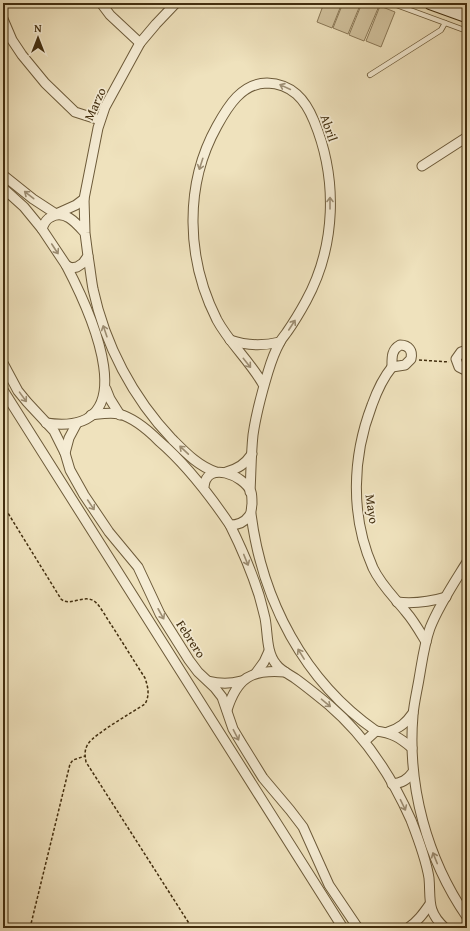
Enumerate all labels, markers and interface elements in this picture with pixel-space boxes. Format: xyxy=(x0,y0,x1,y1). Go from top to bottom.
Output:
north arrow xyxy=(18,18,58,58)
text: N xyxy=(34,20,42,36)
one-way arrow xyxy=(279,83,291,90)
street label: Marzo xyxy=(79,84,111,124)
street label: Abril xyxy=(316,112,343,144)
one-way arrow xyxy=(196,158,204,170)
one-way arrow xyxy=(23,191,34,200)
one-way arrow xyxy=(326,197,334,210)
one-way arrow xyxy=(51,243,59,254)
one-way arrow xyxy=(288,319,296,331)
one-way arrow xyxy=(101,326,109,338)
one-way arrow xyxy=(243,357,252,368)
one-way arrow xyxy=(19,391,27,402)
one-way arrow xyxy=(179,445,189,455)
street label: Mayo xyxy=(361,493,384,525)
one-way arrow xyxy=(87,499,95,510)
one-way arrow xyxy=(243,553,251,565)
one-way arrow xyxy=(157,608,165,620)
street label: Febrero xyxy=(172,616,211,662)
one-way arrow xyxy=(297,649,305,660)
one-way arrow xyxy=(320,698,331,707)
one-way arrow xyxy=(233,728,241,740)
one-way arrow xyxy=(400,799,408,811)
one-way arrow xyxy=(431,853,438,865)

